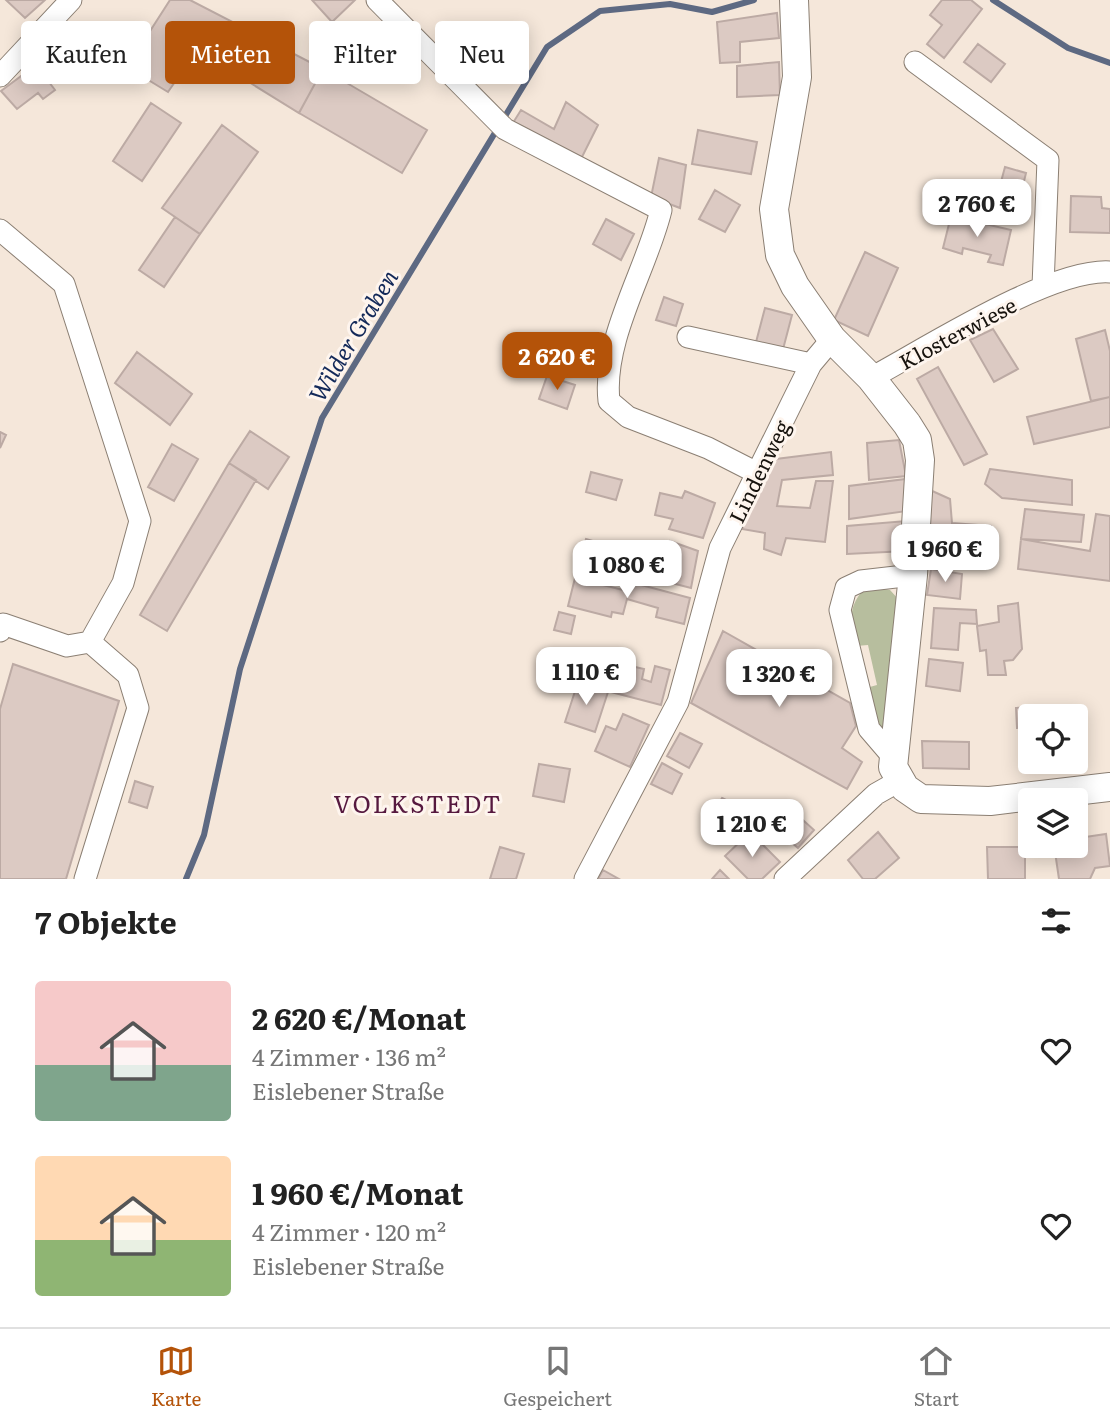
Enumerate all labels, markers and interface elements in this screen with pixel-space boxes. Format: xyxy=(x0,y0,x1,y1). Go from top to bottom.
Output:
chip: Kaufen xyxy=(21,21,151,84)
chip: Mieten xyxy=(165,21,295,84)
chip: Filter xyxy=(309,21,421,84)
chip: Neu xyxy=(435,21,529,84)
pin: 2 760 € xyxy=(912,180,1042,239)
text: 2 760 € xyxy=(938,185,1016,219)
water label: Wilder Graben xyxy=(299,262,405,408)
street label: Klosterwiese xyxy=(893,288,1021,376)
pin: 2 620 € xyxy=(492,332,622,392)
text: 2 620 € xyxy=(518,338,596,372)
street label: Lindenweg xyxy=(720,414,796,528)
pin: 1 960 € xyxy=(880,524,1010,584)
text: 1 960 € xyxy=(907,530,983,564)
pin: 1 080 € xyxy=(562,540,692,600)
text: 1 080 € xyxy=(589,546,665,580)
pin: 1 110 € xyxy=(521,648,651,707)
pin: 1 320 € xyxy=(714,650,844,709)
text: 1 110 € xyxy=(552,653,620,687)
text: 1 320 € xyxy=(742,655,816,689)
map controls xyxy=(1018,704,1088,858)
button: locate xyxy=(1018,704,1088,774)
district label: VOLKSTEDT xyxy=(334,785,502,820)
button: layers xyxy=(1018,788,1088,858)
pin: 1 210 € xyxy=(687,800,817,859)
text: 1 210 € xyxy=(717,805,787,839)
text: 7 Objekte xyxy=(35,899,177,943)
icon: filters xyxy=(1037,902,1075,940)
text: 2 620 €/Monat xyxy=(252,995,466,1039)
icon: home xyxy=(91,1009,175,1093)
icon: heart xyxy=(1037,1032,1075,1070)
text: 4 Zimmer · 136 m² xyxy=(252,1039,446,1073)
text: Eislebener Straße xyxy=(252,1073,445,1107)
text: 1 960 €/Monat xyxy=(252,1170,464,1214)
icon: home xyxy=(91,1184,175,1268)
icon: heart xyxy=(1037,1207,1075,1245)
text: 4 Zimmer · 120 m² xyxy=(252,1214,446,1248)
text: Eislebener Straße xyxy=(252,1248,445,1282)
tab: Karte xyxy=(151,1342,201,1412)
tab: Gespeichert xyxy=(503,1342,612,1412)
tab: Start xyxy=(914,1342,959,1412)

